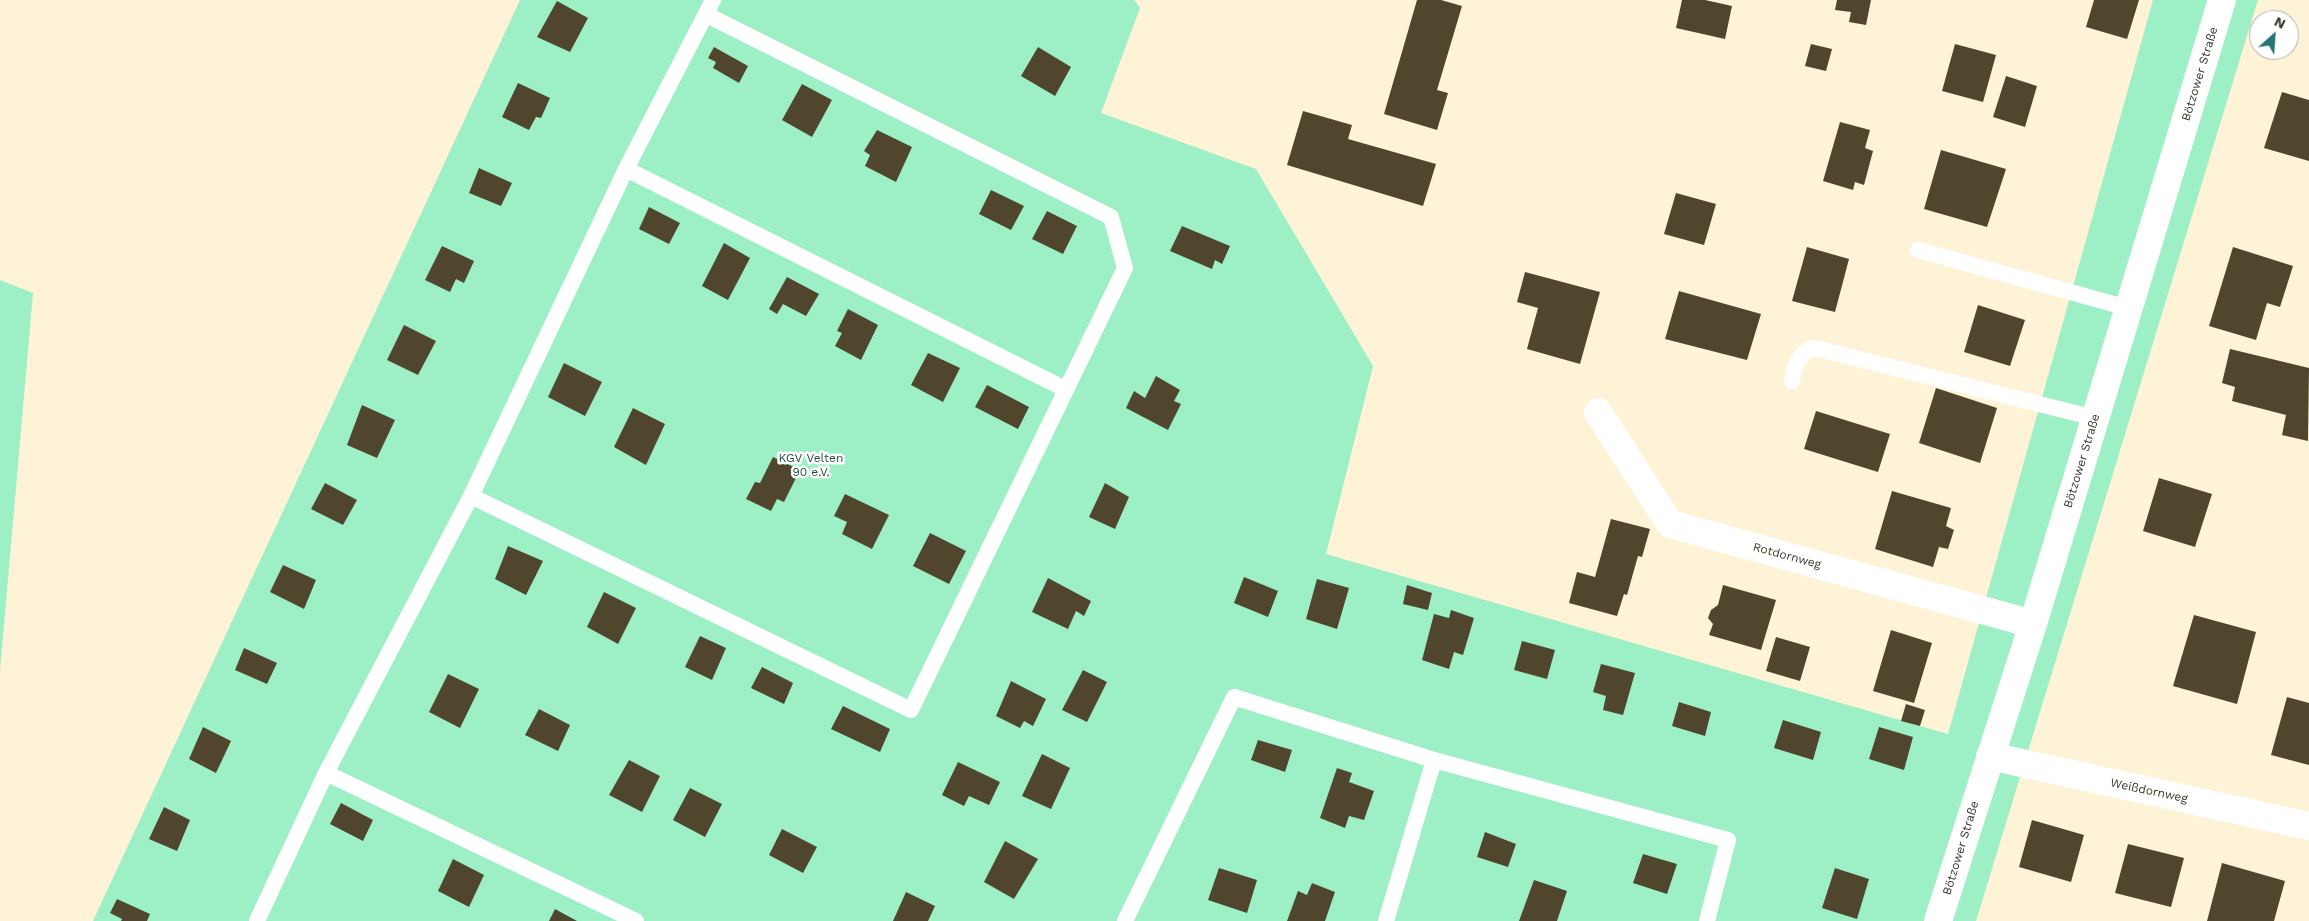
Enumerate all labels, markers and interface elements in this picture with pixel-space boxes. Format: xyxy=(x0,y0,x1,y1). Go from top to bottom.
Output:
north arrow xyxy=(2249,10,2299,60)
text: N xyxy=(2272,13,2288,32)
street label: Bötzower Straße xyxy=(2179,25,2221,123)
street label: Bötzower Straße xyxy=(2061,412,2103,510)
park label: KGV Velten 90 e.V. xyxy=(779,451,843,479)
street label: Rotdornweg xyxy=(1751,540,1823,572)
street label: Weißdornweg xyxy=(2109,776,2189,806)
street label: Bötzower Straße xyxy=(1940,799,1982,897)

